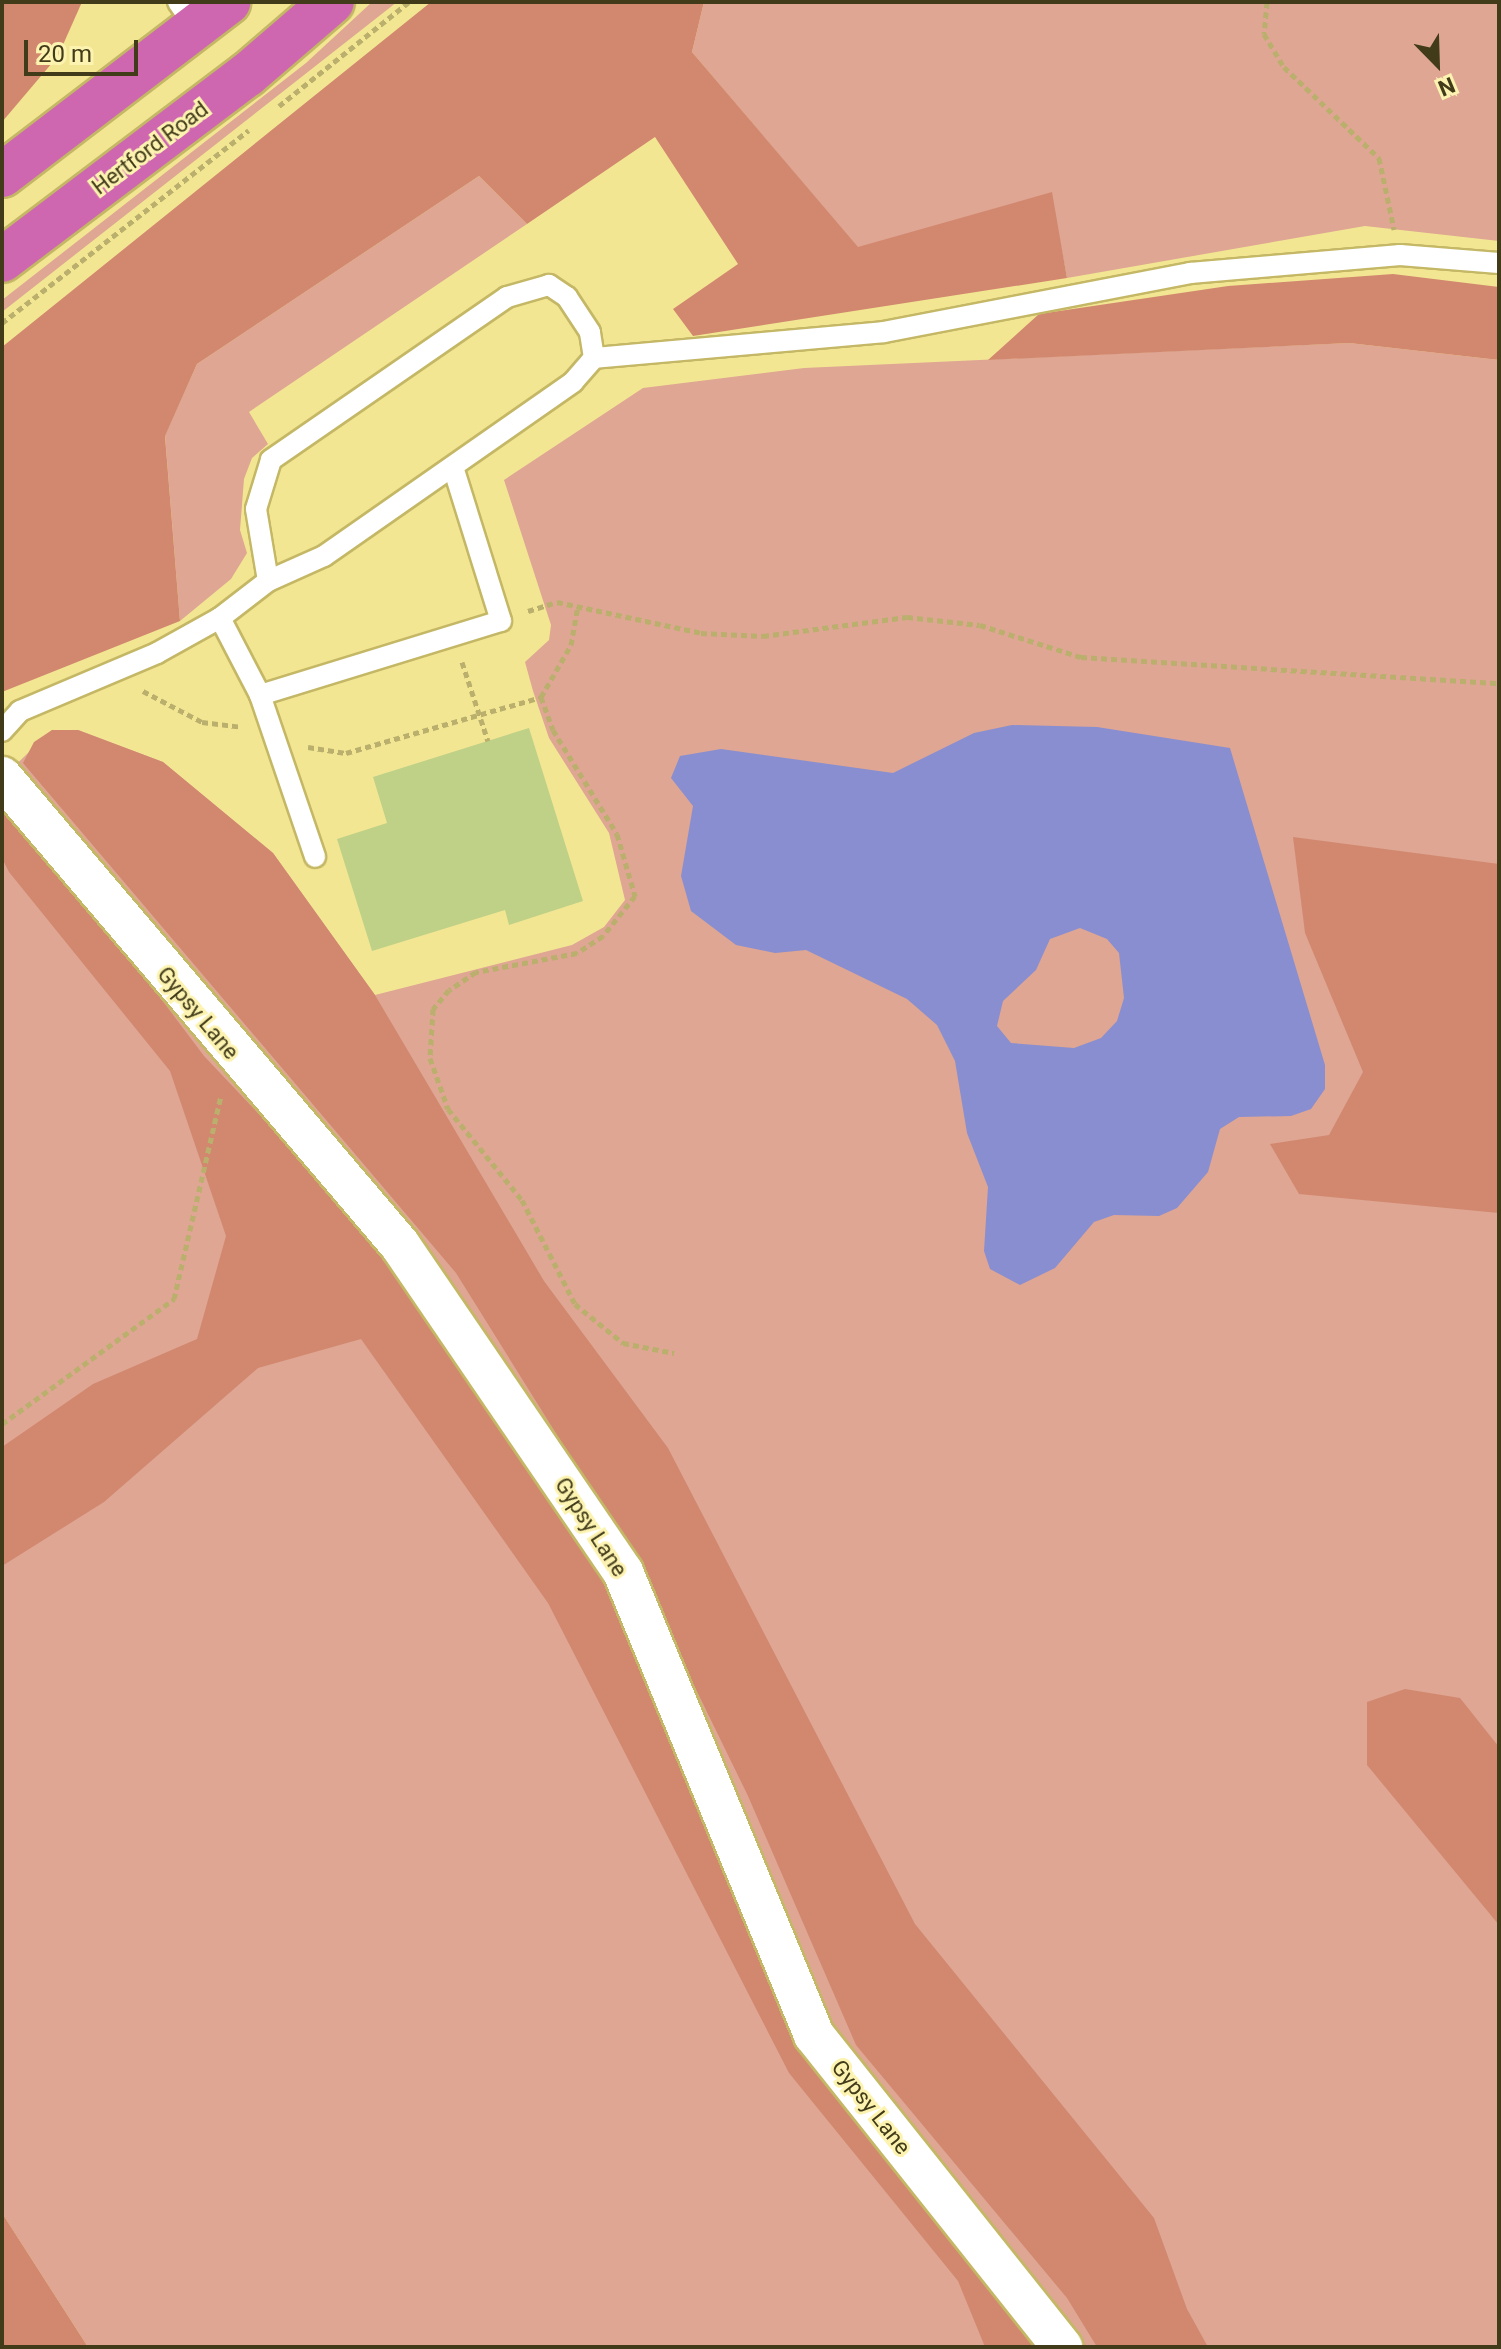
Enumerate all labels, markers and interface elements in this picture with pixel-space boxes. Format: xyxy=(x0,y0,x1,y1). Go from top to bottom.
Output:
scale bar xyxy=(28,24,142,74)
north arrow xyxy=(1397,24,1477,104)
text: 20 m xyxy=(38,40,92,68)
text: N xyxy=(1435,72,1459,101)
street label: Hertford Road xyxy=(87,96,213,200)
street label: Gypsy Lane xyxy=(152,961,244,1065)
street label: Gypsy Lane xyxy=(549,1473,633,1581)
street label: Gypsy Lane xyxy=(826,2055,916,2159)

